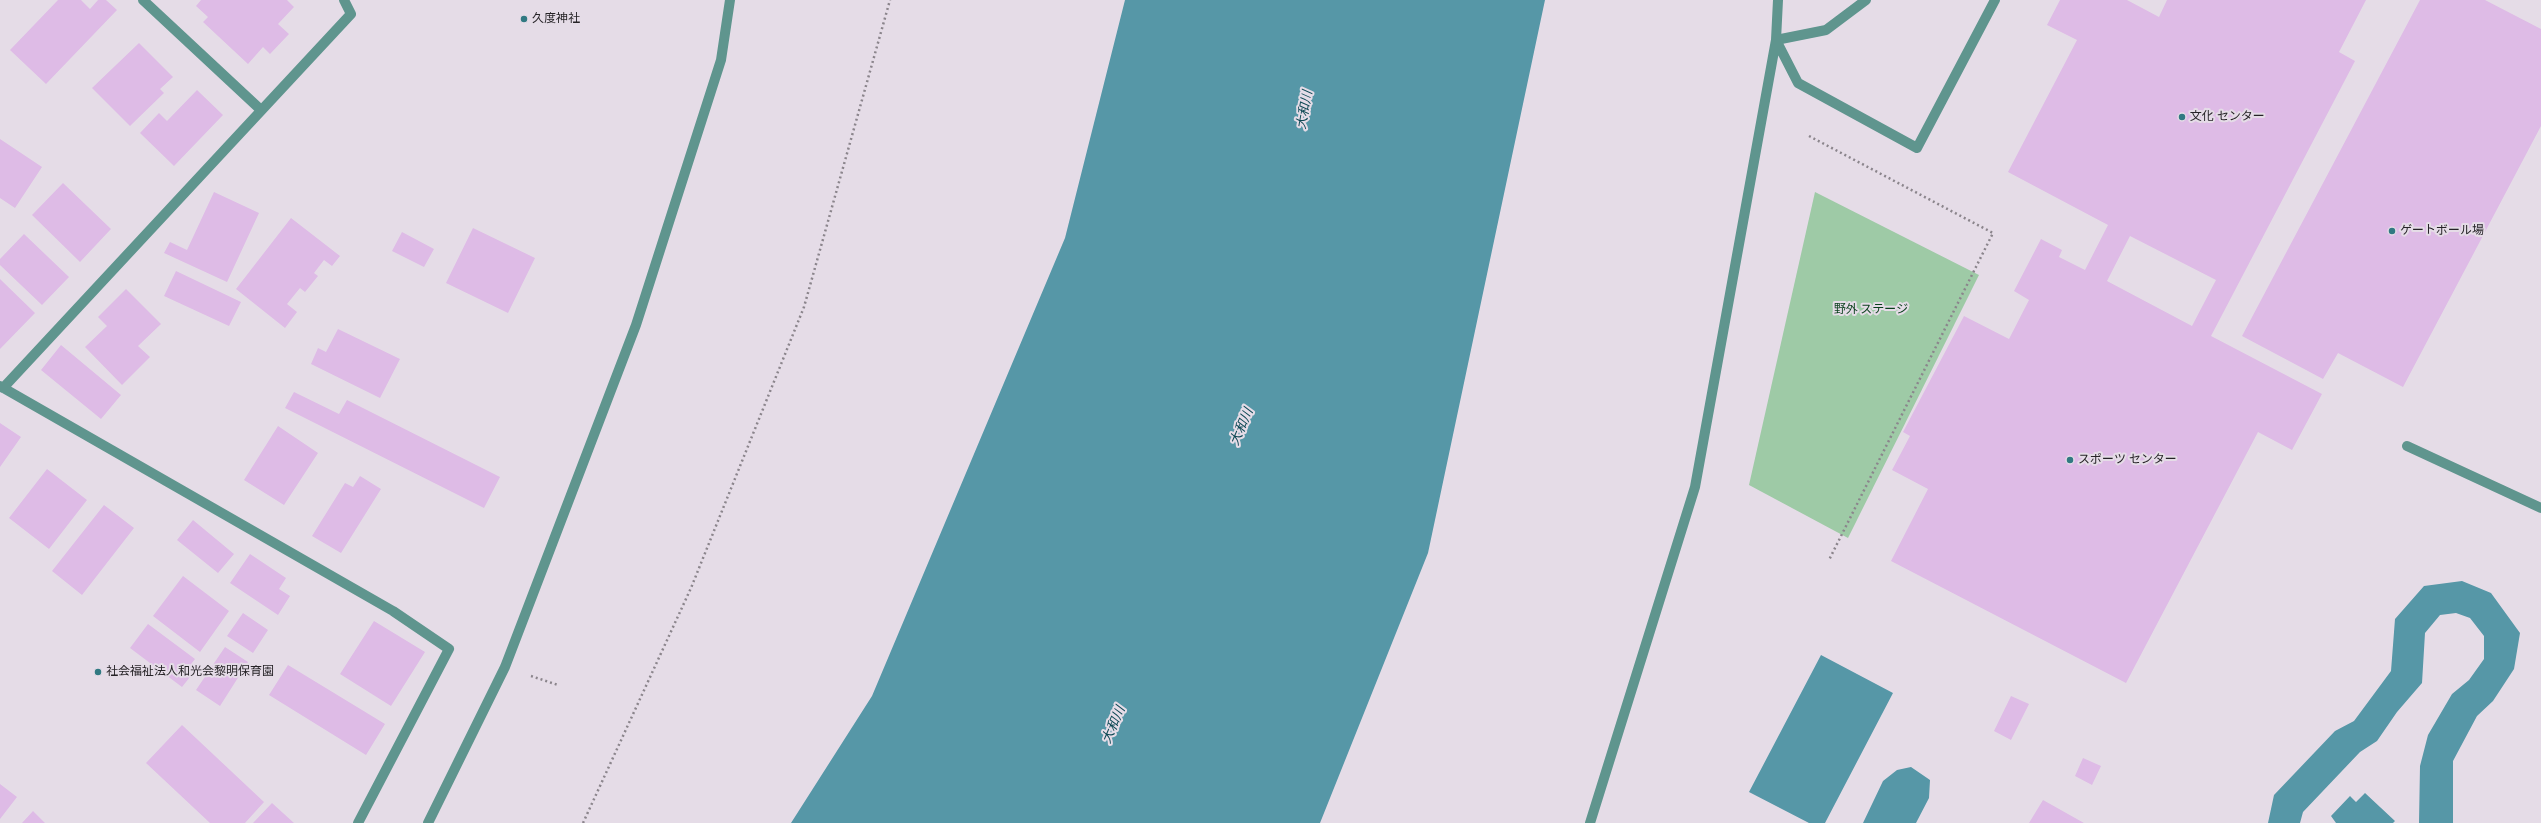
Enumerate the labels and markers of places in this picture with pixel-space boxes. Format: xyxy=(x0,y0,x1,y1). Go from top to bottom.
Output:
place label: 久度神社 xyxy=(532,12,580,26)
marker: 久度神社 xyxy=(519,14,529,24)
place label: 文化 センター xyxy=(2190,110,2265,124)
marker: 文化 センター xyxy=(2177,112,2187,122)
place label: ゲートボール場 xyxy=(2400,224,2484,238)
marker: ゲートボール場 xyxy=(2387,226,2397,236)
place label: スポーツ センター xyxy=(2078,453,2177,467)
marker: スポーツ センター xyxy=(2065,455,2075,465)
place label: 社会福祉法人和光会黎明保育園 xyxy=(106,665,274,679)
marker: 社会福祉法人和光会黎明保育園 xyxy=(93,667,103,677)

